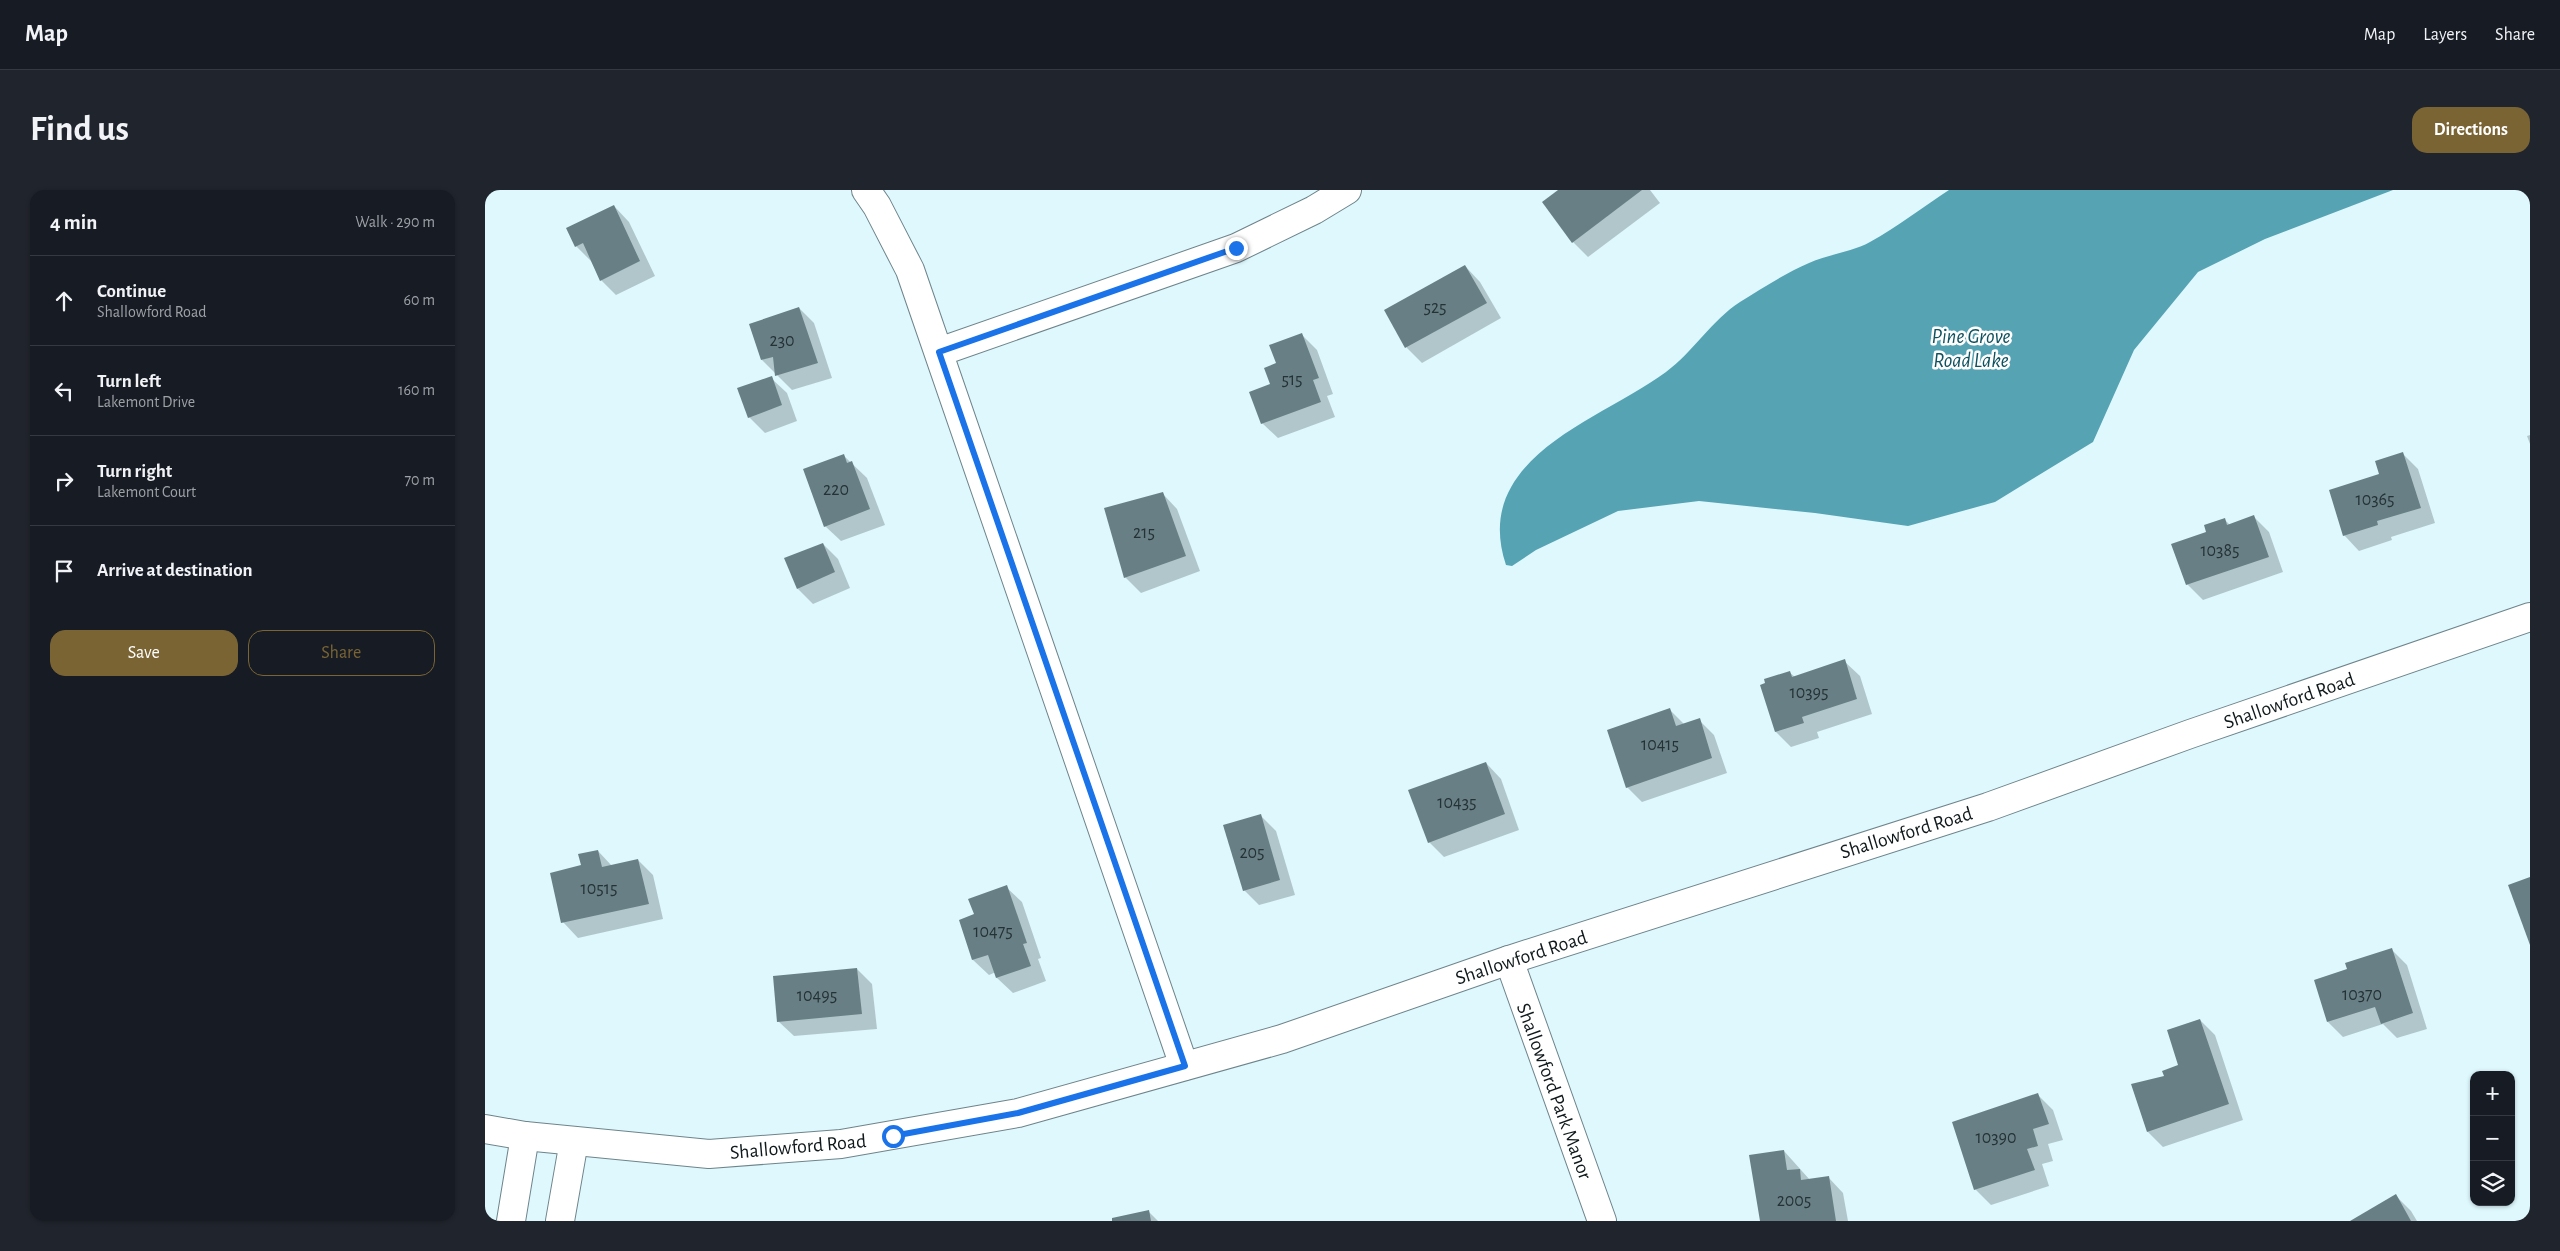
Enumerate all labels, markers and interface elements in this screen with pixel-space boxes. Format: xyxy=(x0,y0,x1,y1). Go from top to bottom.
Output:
text: Map xyxy=(25,22,68,46)
text: Map xyxy=(2364,26,2395,44)
text: Layers xyxy=(2423,26,2467,44)
text: Share xyxy=(2495,26,2535,44)
button: Directions xyxy=(2412,107,2530,153)
text: Find us xyxy=(30,112,129,147)
text: 4 min xyxy=(50,212,97,233)
text: Walk · 290 m xyxy=(355,214,435,230)
route end xyxy=(1225,237,1248,260)
text: Continue xyxy=(97,282,166,301)
icon: ahead xyxy=(50,287,78,315)
text: 60 m xyxy=(404,292,435,308)
house number: 525 xyxy=(1423,299,1447,317)
text: Shallowford Road xyxy=(97,304,207,320)
water label: Pine Grove Road Lake xyxy=(1932,326,2010,371)
house number: 230 xyxy=(769,332,795,350)
house number: 515 xyxy=(1281,371,1303,389)
text: Turn left xyxy=(97,372,161,391)
icon: left xyxy=(50,377,78,405)
text: 160 m xyxy=(398,382,435,398)
text: Lakemont Drive xyxy=(97,394,195,410)
text: Turn right xyxy=(97,462,172,481)
icon: right xyxy=(50,467,78,495)
text: 70 m xyxy=(404,472,435,488)
house number: 220 xyxy=(823,481,849,499)
text: Lakemont Court xyxy=(97,484,196,500)
house number: 10365 xyxy=(2355,491,2395,509)
house number: 215 xyxy=(1133,524,1155,542)
house number: 10385 xyxy=(2200,542,2240,560)
icon: arrive xyxy=(50,557,78,585)
text: Arrive at destination xyxy=(97,561,253,580)
button: Save xyxy=(50,630,238,676)
button: Share xyxy=(248,630,435,676)
street label: Shallowford Road xyxy=(2221,669,2357,733)
house number: 10395 xyxy=(1789,684,1829,702)
house number: 10415 xyxy=(1641,736,1679,754)
house number: 10435 xyxy=(1437,794,1477,812)
street label: Shallowford Road xyxy=(1838,803,1975,863)
house number: 205 xyxy=(1239,844,1265,862)
house number: 10515 xyxy=(581,880,617,898)
house number: 10475 xyxy=(973,923,1013,941)
street label: Shallowford Road xyxy=(1453,927,1590,989)
house number: 10370 xyxy=(2342,986,2382,1004)
house number: 10495 xyxy=(797,987,837,1005)
street label: Shallowford Park Manor xyxy=(1513,1001,1595,1183)
map controls xyxy=(2470,1071,2515,1206)
button: + xyxy=(2470,1071,2515,1116)
button: − xyxy=(2470,1116,2515,1161)
route start xyxy=(882,1125,905,1148)
house number: 10390 xyxy=(1975,1129,2017,1147)
street label: Shallowford Road xyxy=(729,1131,867,1163)
button: layers xyxy=(2470,1161,2515,1206)
house number: 2005 xyxy=(1777,1192,1811,1210)

